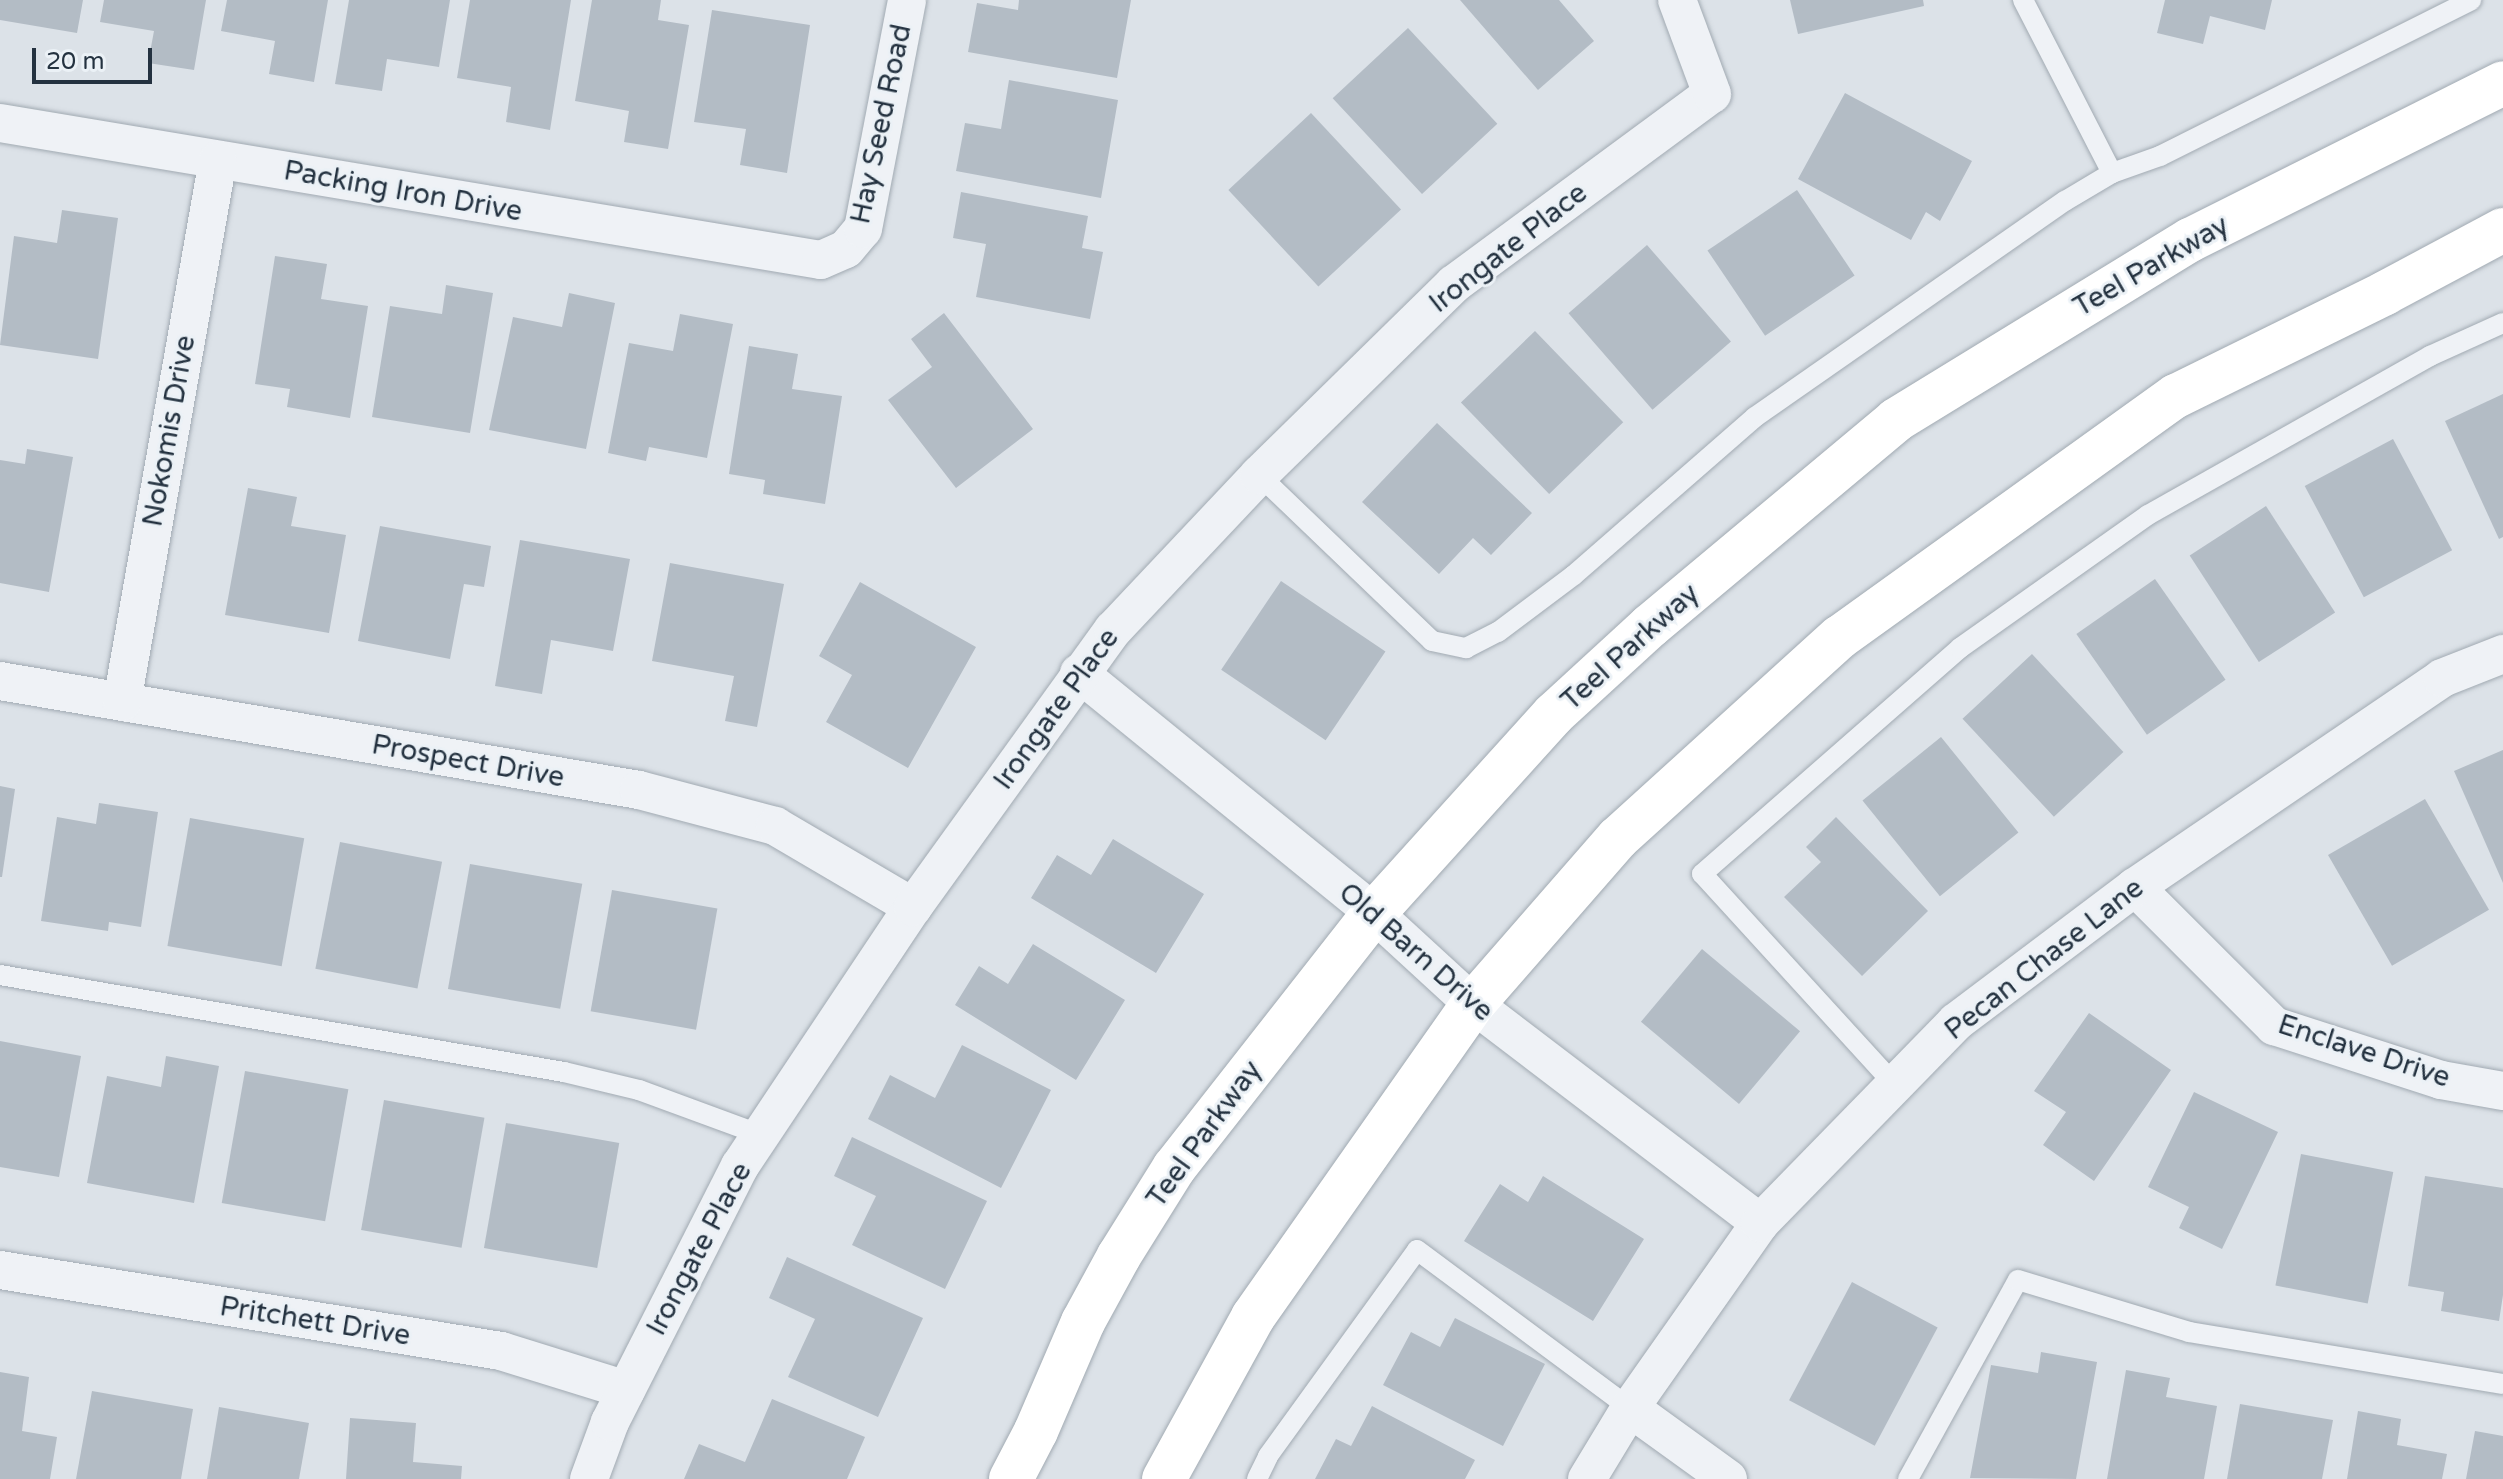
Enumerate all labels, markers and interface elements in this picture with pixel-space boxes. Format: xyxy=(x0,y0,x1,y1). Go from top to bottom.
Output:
street label: Hay Seed Road xyxy=(843,21,919,227)
scale bar xyxy=(36,32,156,82)
text: 20 m xyxy=(46,47,104,76)
street label: Packing Iron Drive xyxy=(281,154,525,228)
street label: Irongate Place xyxy=(1422,176,1594,320)
street label: Teel Parkway xyxy=(2067,208,2235,324)
street label: Nokomis Drive xyxy=(136,333,202,529)
street label: Teel Parkway xyxy=(1554,576,1706,718)
street label: Irongate Place xyxy=(986,622,1126,796)
street label: Prospect Drive xyxy=(369,728,567,794)
street label: Pecan Chase Lane xyxy=(1938,871,2150,1047)
street label: Old Barn Drive xyxy=(1332,876,1500,1028)
street label: Enclave Drive xyxy=(2274,1007,2454,1095)
street label: Teel Parkway xyxy=(1139,1054,1269,1214)
street label: Irongate Place xyxy=(639,1157,759,1341)
street label: Pritchett Drive xyxy=(217,1289,413,1353)

